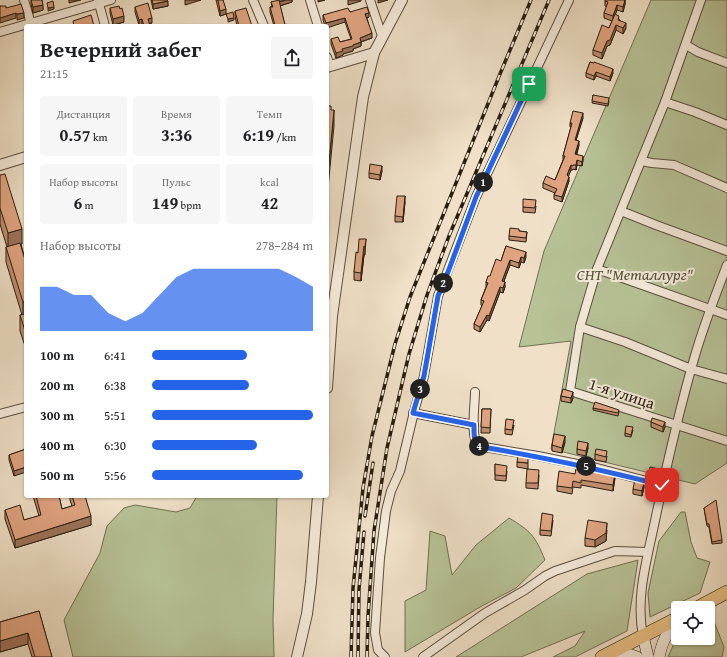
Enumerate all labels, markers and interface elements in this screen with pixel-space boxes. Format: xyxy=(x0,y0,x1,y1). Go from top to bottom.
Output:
text: Вечерний забег xyxy=(40,33,201,65)
button: share xyxy=(271,37,313,79)
text: 21:15 xyxy=(40,64,68,83)
pin xyxy=(512,67,546,101)
icon: arrive xyxy=(518,73,540,95)
text: Дистанция xyxy=(57,106,110,122)
text: Время xyxy=(161,106,192,122)
text: Темп xyxy=(257,106,282,122)
text: 0.57 xyxy=(59,122,91,147)
text: 3:36 xyxy=(161,122,192,147)
text: 6:19 xyxy=(243,122,274,147)
text: km xyxy=(91,129,108,145)
text: /km xyxy=(274,129,296,145)
pin: 1 xyxy=(473,172,493,192)
text: Набор высоты xyxy=(49,174,118,190)
text: Пульс xyxy=(162,174,191,190)
text: kcal xyxy=(260,174,279,190)
text: 1 xyxy=(480,174,486,190)
text: 6 xyxy=(73,190,82,215)
text: 149 xyxy=(152,190,178,215)
text: 42 xyxy=(261,190,278,215)
text: m xyxy=(82,197,94,213)
text: bpm xyxy=(178,197,201,213)
text: Набор высоты xyxy=(40,236,121,255)
text: 278–284 m xyxy=(256,236,313,255)
park label: СНТ "Металлург" xyxy=(577,262,694,286)
pin: 2 xyxy=(433,273,453,293)
text: 2 xyxy=(440,275,446,291)
text: 100 m xyxy=(40,346,74,365)
text: 6:41 xyxy=(104,346,126,365)
street label: 1-я улица xyxy=(586,371,658,415)
text: 200 m xyxy=(40,376,74,395)
text: 6:38 xyxy=(104,376,126,395)
pin: 3 xyxy=(410,379,430,399)
text: 3 xyxy=(417,381,423,397)
text: 300 m xyxy=(40,406,74,425)
text: 5:51 xyxy=(104,406,126,425)
text: 400 m xyxy=(40,436,74,455)
text: 6:30 xyxy=(104,436,126,455)
pin: 4 xyxy=(469,436,489,456)
text: 4 xyxy=(476,438,482,454)
pin: 5 xyxy=(576,456,596,476)
text: 5 xyxy=(583,458,589,474)
text: 500 m xyxy=(40,466,74,485)
text: 5:56 xyxy=(104,466,126,485)
pin xyxy=(645,468,679,502)
icon: check xyxy=(651,474,673,496)
map controls xyxy=(671,601,715,645)
button: locate xyxy=(671,601,715,645)

